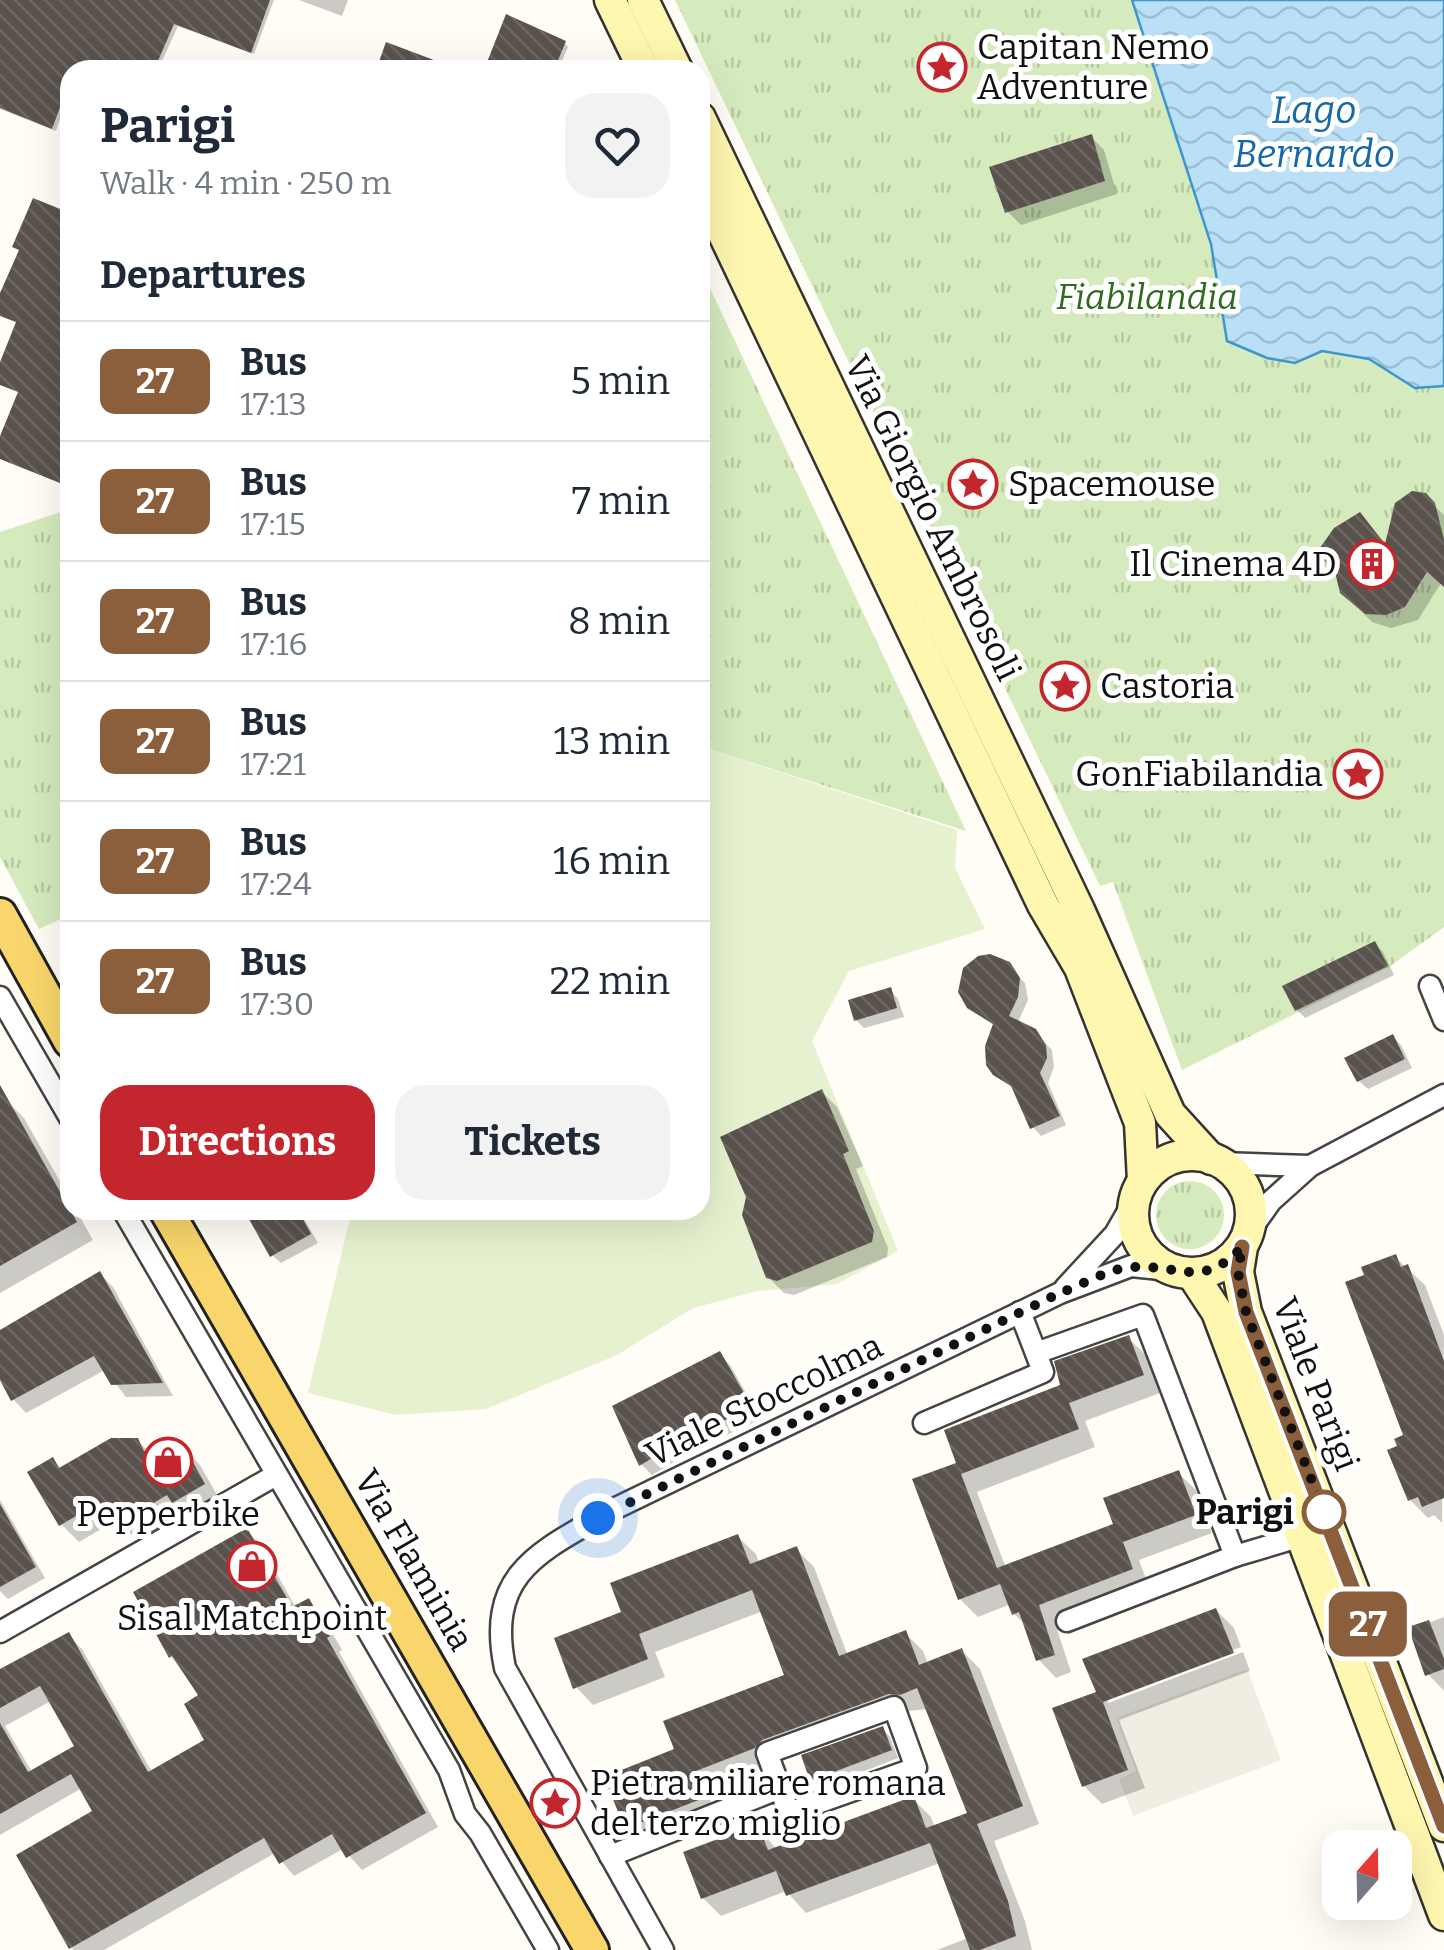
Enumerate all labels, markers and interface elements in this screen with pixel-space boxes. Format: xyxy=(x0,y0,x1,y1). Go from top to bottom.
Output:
place label: Capitan Nemo Adventure xyxy=(977,26,1210,108)
place icon: Capitan Nemo Adventure xyxy=(916,41,968,93)
water label: Lago Bernardo xyxy=(1233,87,1395,177)
button: heart xyxy=(565,93,670,198)
text: Parigi xyxy=(100,97,235,155)
text: Walk · 4 min · 250 m xyxy=(100,164,391,202)
text: Departures xyxy=(100,252,306,298)
park label: Fiabilandia xyxy=(1056,276,1238,318)
text: Bus xyxy=(240,339,307,385)
street label: Via Giorgio Ambrosoli xyxy=(836,349,1030,687)
text: 5 min xyxy=(570,358,670,404)
text: 27 xyxy=(136,360,174,402)
text: 17:13 xyxy=(240,385,307,423)
place icon: Spacemouse xyxy=(947,458,999,510)
text: Bus xyxy=(240,459,307,505)
place label: Spacemouse xyxy=(1008,463,1215,505)
text: 7 min xyxy=(572,478,670,524)
text: 27 xyxy=(136,480,174,522)
text: 17:15 xyxy=(240,505,306,543)
building icon: Il Cinema 4D xyxy=(1346,538,1398,590)
place label: Il Cinema 4D xyxy=(1129,543,1337,585)
text: Bus xyxy=(240,579,307,625)
text: 8 min xyxy=(568,598,670,644)
text: 27 xyxy=(136,600,174,642)
text: 17:16 xyxy=(240,625,307,663)
place icon: Castoria xyxy=(1039,660,1091,712)
place label: Castoria xyxy=(1100,665,1234,707)
text: Bus xyxy=(240,699,307,745)
text: 13 min xyxy=(554,718,670,764)
text: 27 xyxy=(136,720,174,762)
text: 17:21 xyxy=(240,745,306,783)
place icon: GonFiabilandia xyxy=(1332,748,1384,800)
place label: GonFiabilandia xyxy=(1075,753,1323,795)
text: Bus xyxy=(240,819,307,865)
text: 16 min xyxy=(553,838,670,884)
text: 27 xyxy=(136,840,174,882)
text: 17:24 xyxy=(240,865,312,903)
text: Bus xyxy=(240,939,307,985)
text: 22 min xyxy=(549,958,670,1004)
text: 27 xyxy=(136,960,174,1002)
text: 17:30 xyxy=(240,985,314,1023)
button: Directions xyxy=(100,1085,375,1200)
button: Tickets xyxy=(395,1085,670,1200)
street label: Viale Parigi xyxy=(1264,1291,1368,1477)
street label: Viale Stoccolma xyxy=(639,1325,889,1475)
shop icon: Pepperbike xyxy=(142,1436,194,1488)
street label: Via Flaminia xyxy=(345,1462,483,1658)
place label: Parigi xyxy=(1195,1491,1294,1533)
marker: Parigi xyxy=(1303,1491,1345,1533)
place label: Pepperbike xyxy=(76,1493,260,1535)
your location xyxy=(573,1493,623,1543)
shop icon: Sisal Matchpoint xyxy=(226,1540,278,1592)
line badge: 27 xyxy=(1323,1592,1413,1656)
place label: Sisal Matchpoint xyxy=(117,1597,388,1639)
text: 27 xyxy=(1349,1603,1387,1645)
place label: Pietra miliare romana del terzo miglio xyxy=(590,1762,946,1844)
place icon: Pietra miliare romana del terzo miglio xyxy=(529,1777,581,1829)
north arrow xyxy=(1322,1830,1412,1920)
map controls xyxy=(1322,1830,1412,1920)

